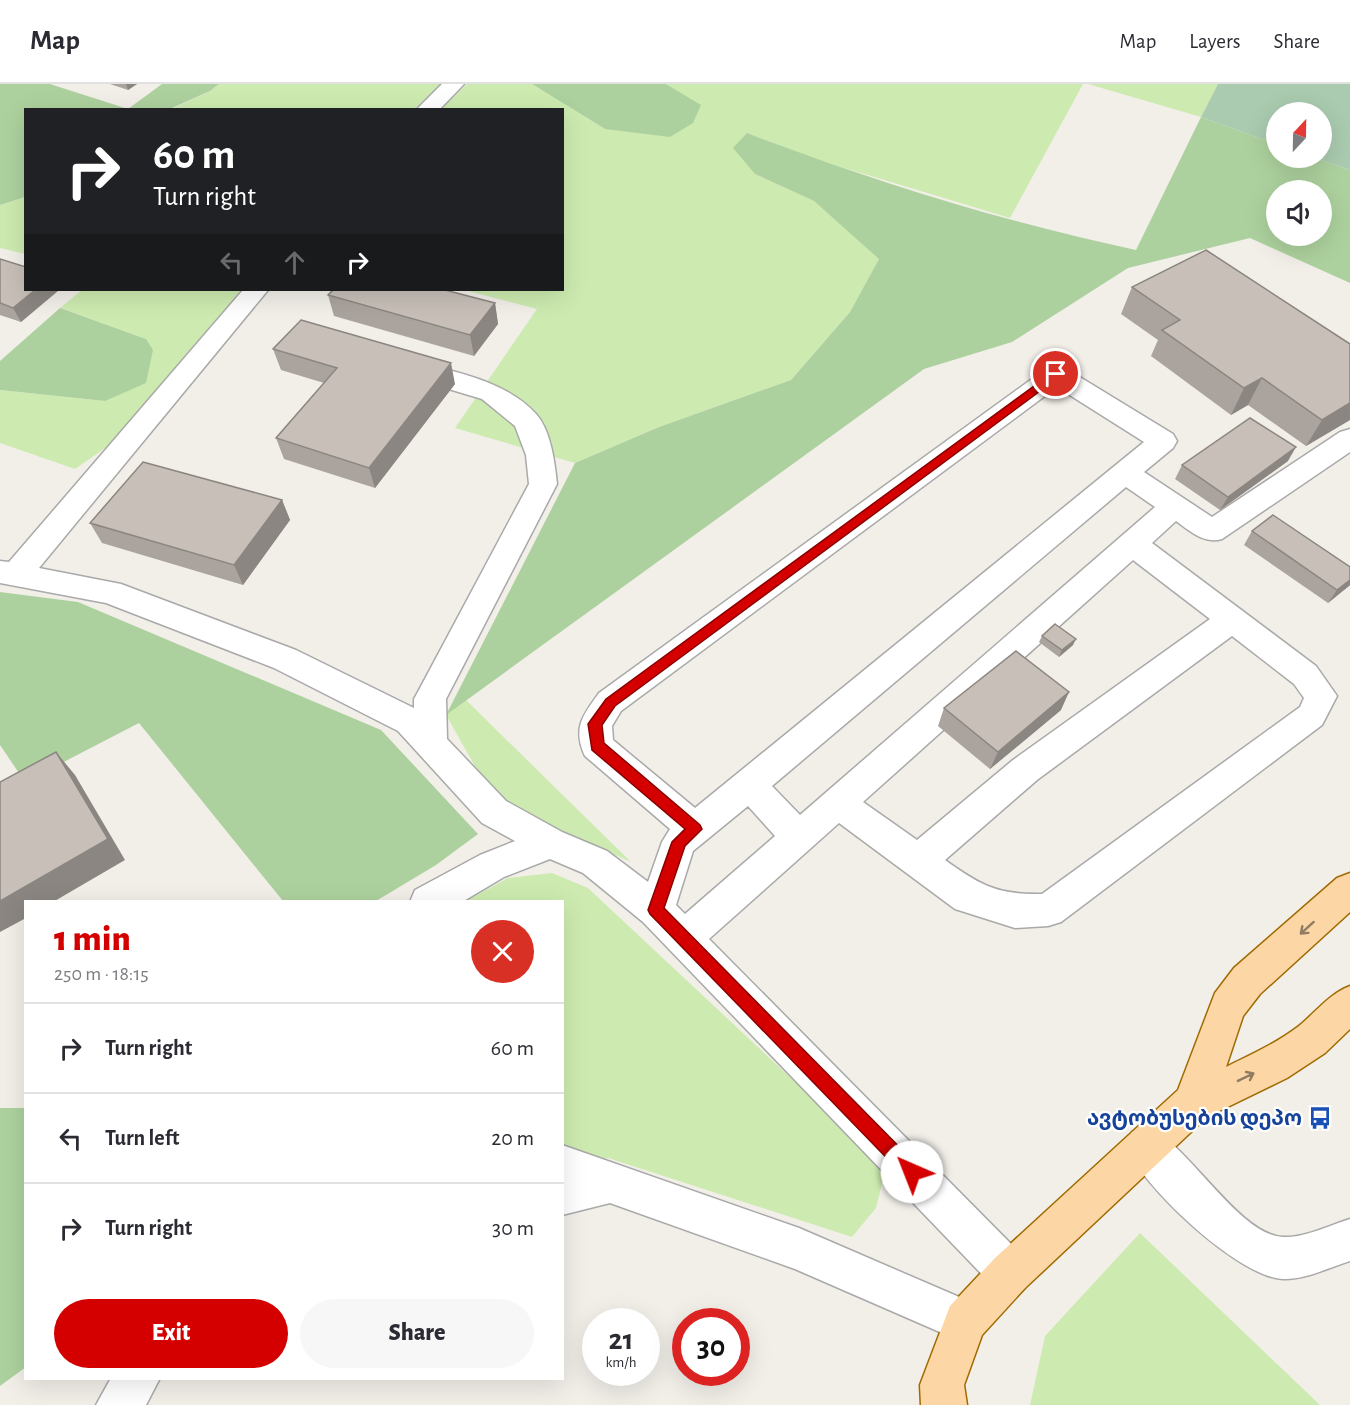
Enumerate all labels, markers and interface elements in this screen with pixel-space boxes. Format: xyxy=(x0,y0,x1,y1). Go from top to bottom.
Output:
text: Map xyxy=(30,27,80,55)
text: Map xyxy=(1120,31,1156,52)
text: Layers xyxy=(1189,31,1240,52)
text: Share xyxy=(1273,31,1320,52)
north arrow xyxy=(1266,102,1332,168)
map controls xyxy=(1266,102,1332,246)
icon: right xyxy=(54,132,132,210)
text: 60 m xyxy=(153,134,235,176)
button: sound xyxy=(1266,180,1332,246)
text: Turn right xyxy=(153,183,256,210)
icon: left xyxy=(215,246,248,279)
icon: ahead xyxy=(278,246,311,279)
icon: right xyxy=(341,246,374,279)
pin xyxy=(1030,348,1081,399)
icon: arrive xyxy=(1039,357,1072,390)
button: close xyxy=(471,920,534,983)
text: 1 min xyxy=(54,921,131,957)
one-way arrow xyxy=(1299,921,1314,935)
text: 250 m · 18:15 xyxy=(54,964,149,984)
icon: right xyxy=(54,1032,87,1065)
text: Turn right xyxy=(105,1037,192,1059)
text: 60 m xyxy=(491,1037,534,1059)
one-way arrow xyxy=(1237,1071,1255,1083)
bus stop icon: ავტობუსების დეპო xyxy=(1307,1105,1333,1131)
place label: ავტობუსების დეპო xyxy=(1087,1108,1302,1131)
icon: left xyxy=(54,1122,87,1155)
text: Turn left xyxy=(105,1127,179,1149)
text: 20 m xyxy=(491,1127,534,1149)
position arrow xyxy=(880,1140,944,1204)
icon: right xyxy=(54,1212,87,1245)
text: Turn right xyxy=(105,1217,192,1239)
text: 30 m xyxy=(492,1217,534,1239)
button: Exit xyxy=(54,1299,288,1368)
button: Share xyxy=(300,1299,534,1368)
speed limit sign: 30 xyxy=(672,1308,750,1386)
text: 21 xyxy=(609,1325,633,1355)
text: km/h xyxy=(606,1355,636,1370)

